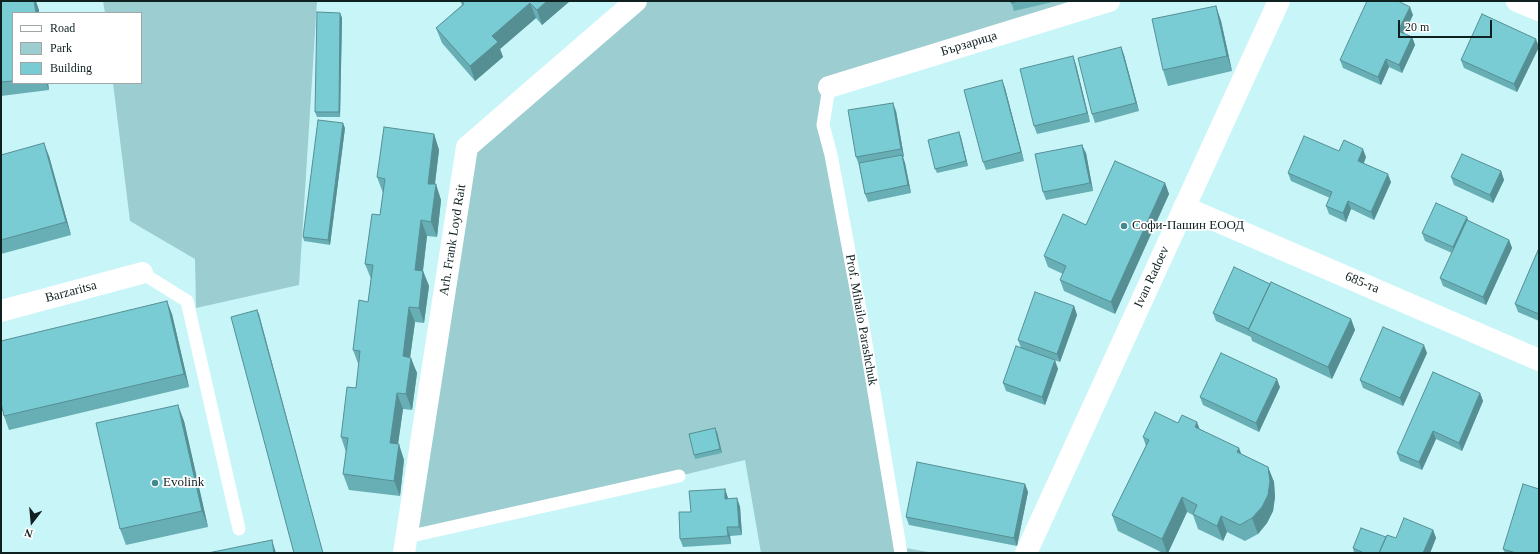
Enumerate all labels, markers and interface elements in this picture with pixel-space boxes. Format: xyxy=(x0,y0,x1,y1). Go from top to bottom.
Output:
legend xyxy=(12,12,142,84)
scale bar xyxy=(1400,12,1494,38)
text: 20 m xyxy=(1405,20,1429,34)
text: Road xyxy=(50,21,75,35)
street label: Бързарица xyxy=(939,28,999,60)
text: Park xyxy=(50,41,72,55)
text: Building xyxy=(50,61,92,75)
street label: Arh. Frank Loyd Rait xyxy=(436,183,470,297)
place label: Софи-Пашин ЕООД xyxy=(1132,218,1244,234)
marker: Софи-Пашин ЕООД xyxy=(1119,221,1129,231)
street label: Ivan Radoev xyxy=(1131,244,1173,310)
street label: Prof. Mihailo Parashchuk xyxy=(842,253,880,387)
street label: 685-та xyxy=(1343,269,1381,297)
street label: Barzaritsa xyxy=(44,278,98,306)
place label: Evolink xyxy=(163,475,204,491)
marker: Evolink xyxy=(150,478,160,488)
north arrow xyxy=(12,502,52,542)
text: N xyxy=(23,527,34,540)

